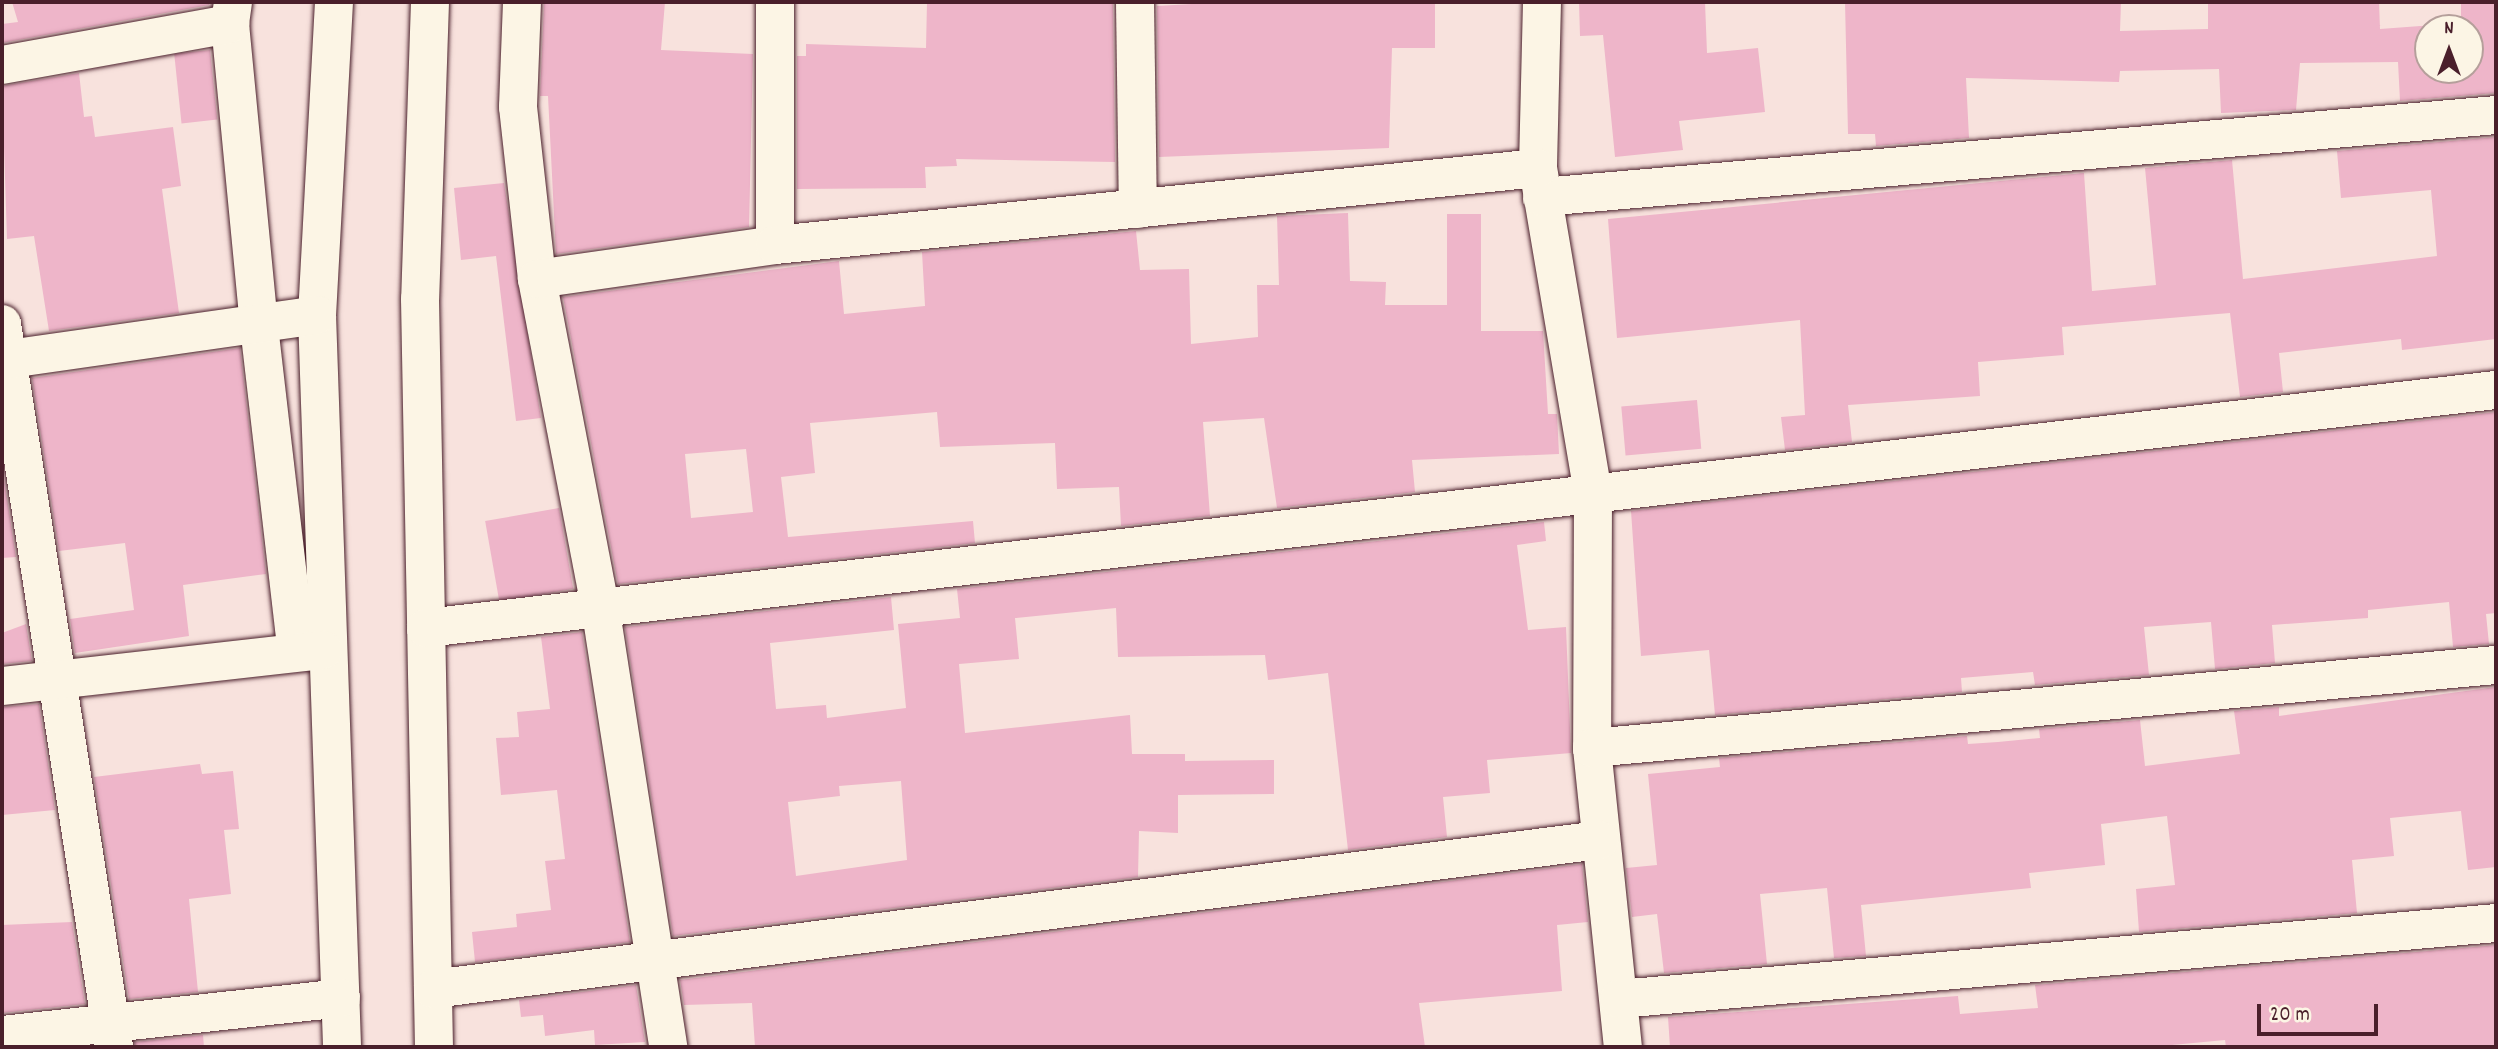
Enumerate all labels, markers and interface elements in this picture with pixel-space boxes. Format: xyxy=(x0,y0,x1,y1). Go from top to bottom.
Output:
north arrow xyxy=(2414,14,2484,84)
text: N xyxy=(2444,16,2454,43)
scale bar xyxy=(2260,990,2381,1034)
text: 20 m xyxy=(2270,1001,2310,1031)

